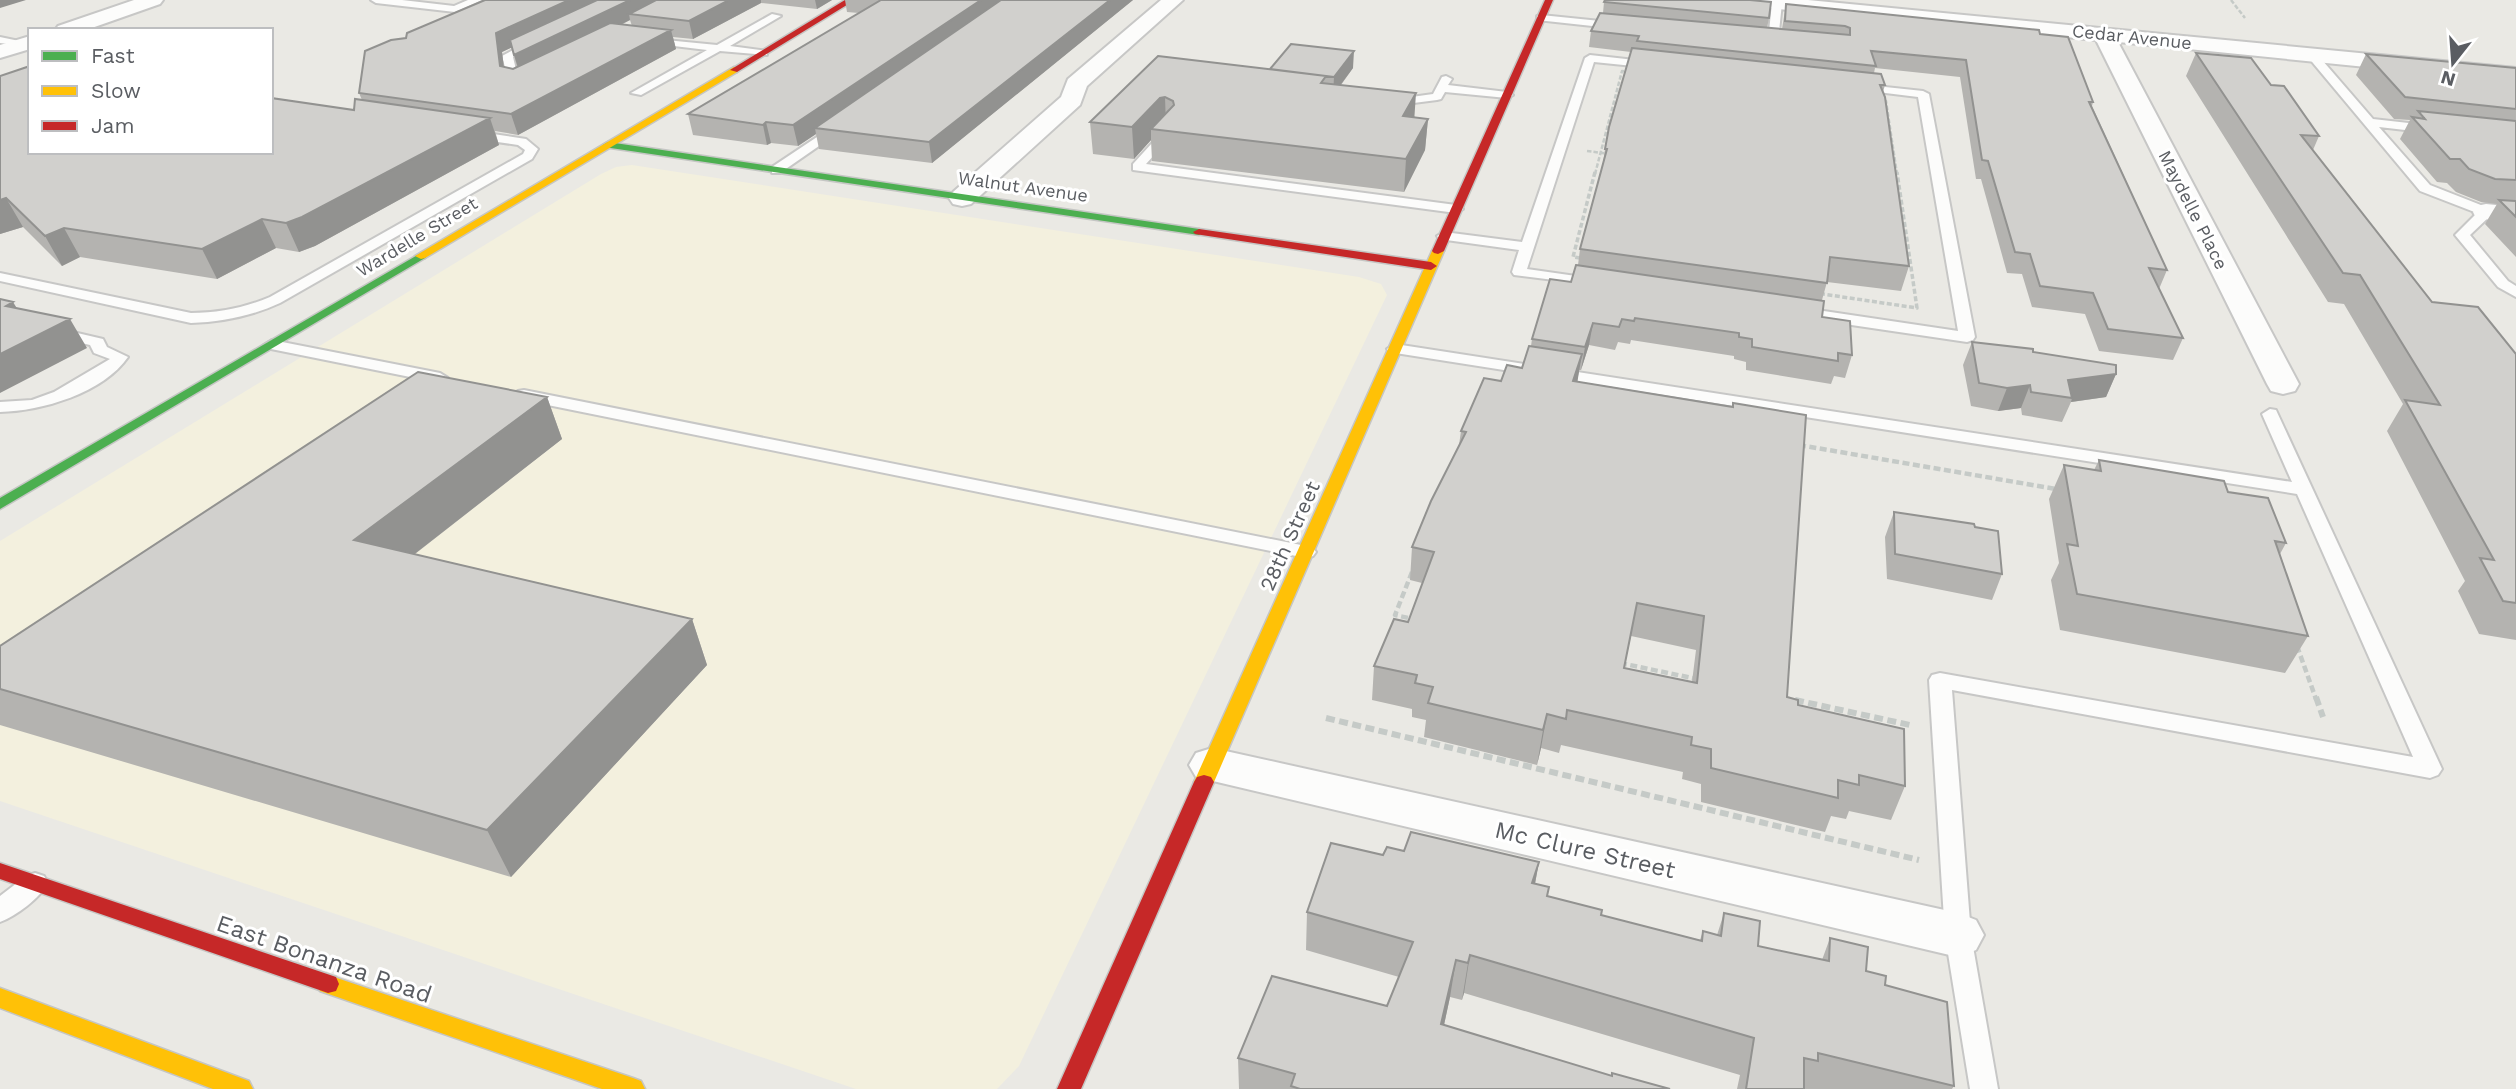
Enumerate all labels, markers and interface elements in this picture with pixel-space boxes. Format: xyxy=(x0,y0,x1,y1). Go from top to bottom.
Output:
street label: Cedar Avenue xyxy=(2071,20,2193,53)
legend xyxy=(28,28,273,154)
north arrow xyxy=(2418,28,2488,98)
text: Fast xyxy=(91,43,135,68)
text: N xyxy=(2438,66,2458,92)
text: Slow xyxy=(91,78,141,103)
text: Jam xyxy=(91,113,134,138)
street label: Maydelle Place xyxy=(2154,147,2232,273)
street label: Walnut Avenue xyxy=(957,167,1089,206)
street label: Wardelle Street xyxy=(353,192,481,281)
street label: 28th Street xyxy=(1254,477,1325,594)
street label: Mc Clure Street xyxy=(1492,816,1678,884)
street label: East Bonanza Road xyxy=(213,909,435,1009)

